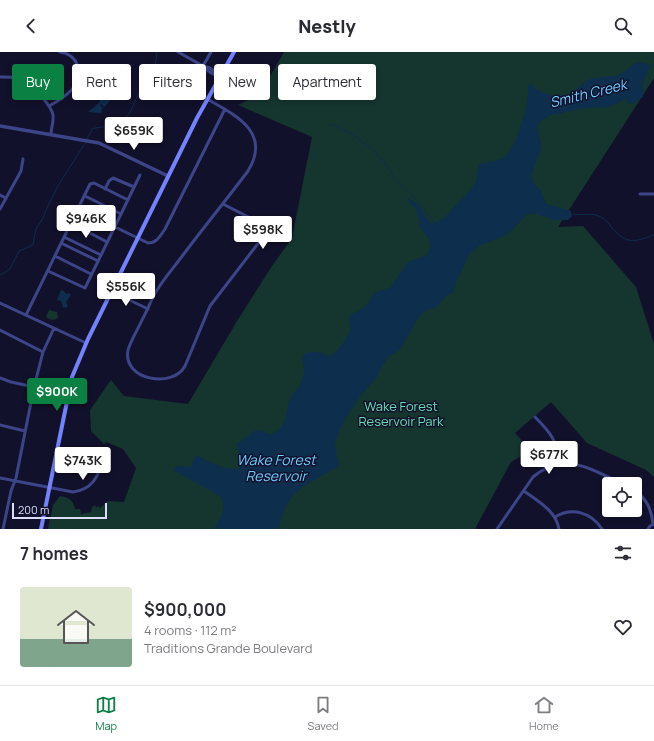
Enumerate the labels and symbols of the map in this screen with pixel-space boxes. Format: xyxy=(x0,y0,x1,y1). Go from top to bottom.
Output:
water label: Smith Creek xyxy=(548,74,630,112)
pin: $659K xyxy=(106,117,162,151)
pin: $946K xyxy=(58,205,114,239)
pin: $598K xyxy=(235,216,291,250)
pin: $556K xyxy=(98,273,154,307)
pin: $900K xyxy=(29,378,85,412)
park label: Wake Forest Reservoir Park xyxy=(358,397,444,430)
pin: $677K xyxy=(521,441,577,475)
pin: $743K xyxy=(55,447,111,481)
water label: Wake Forest Reservoir xyxy=(236,450,317,485)
scale bar xyxy=(12,501,107,520)

